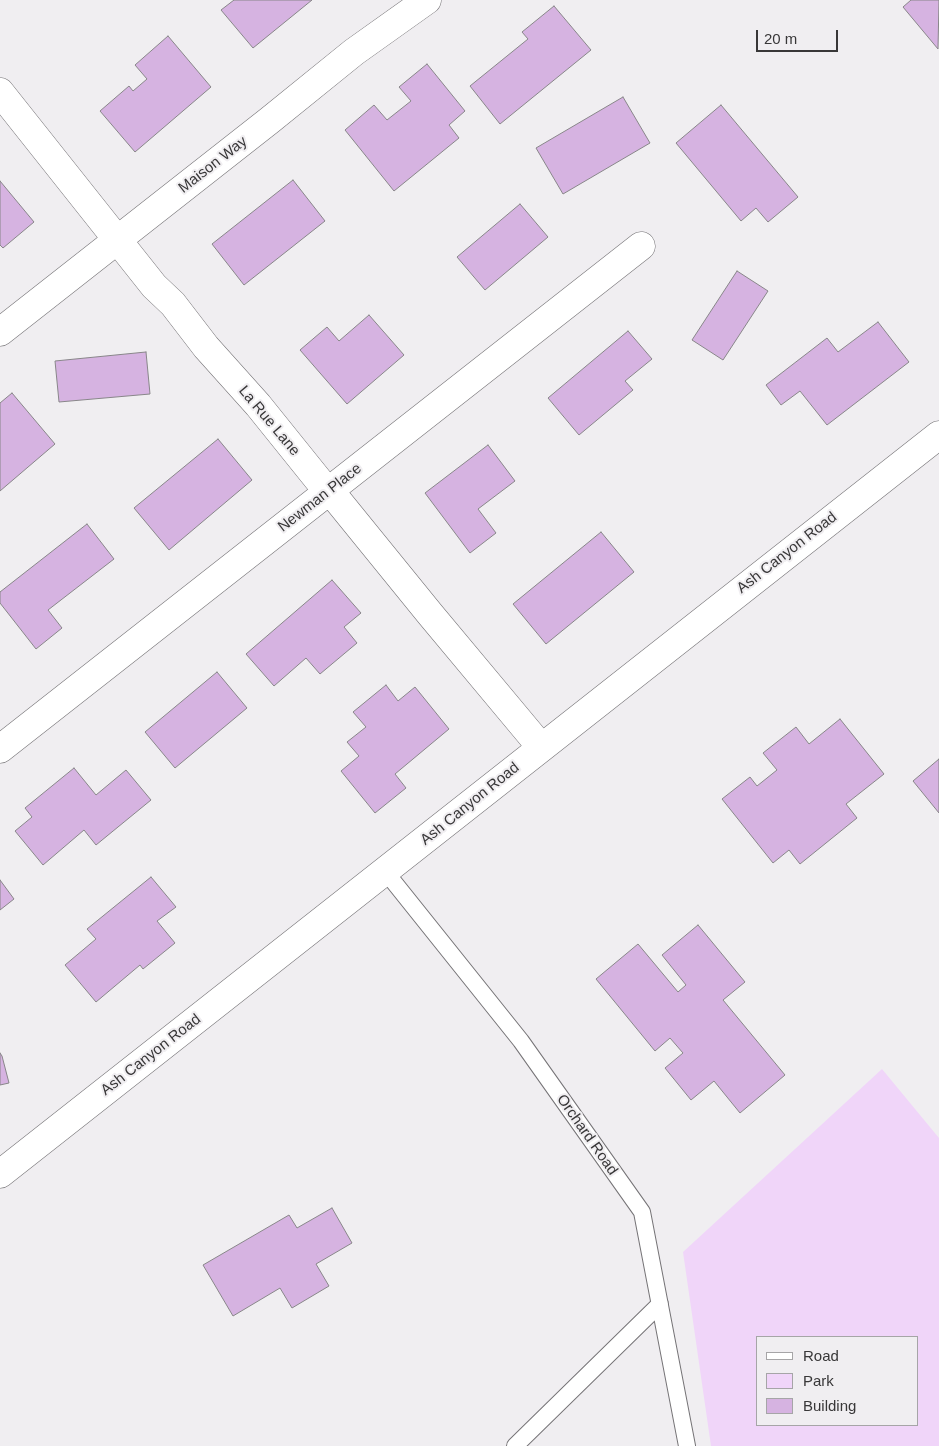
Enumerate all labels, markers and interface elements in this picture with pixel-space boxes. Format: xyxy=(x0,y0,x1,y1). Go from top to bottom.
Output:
scale bar xyxy=(759,20,842,52)
text: 20 m xyxy=(764,30,797,47)
street label: Maison Way xyxy=(175,133,251,197)
street label: La Rue Lane xyxy=(234,382,304,460)
street label: Newman Place xyxy=(275,460,365,536)
street label: Ash Canyon Road xyxy=(733,508,841,598)
street label: Ash Canyon Road xyxy=(417,759,523,849)
street label: Ash Canyon Road xyxy=(97,1010,205,1100)
street label: Orchard Road xyxy=(553,1091,621,1179)
legend xyxy=(756,1336,919,1426)
text: Road xyxy=(803,1347,839,1364)
text: Park xyxy=(803,1372,834,1389)
text: Building xyxy=(803,1397,856,1414)

